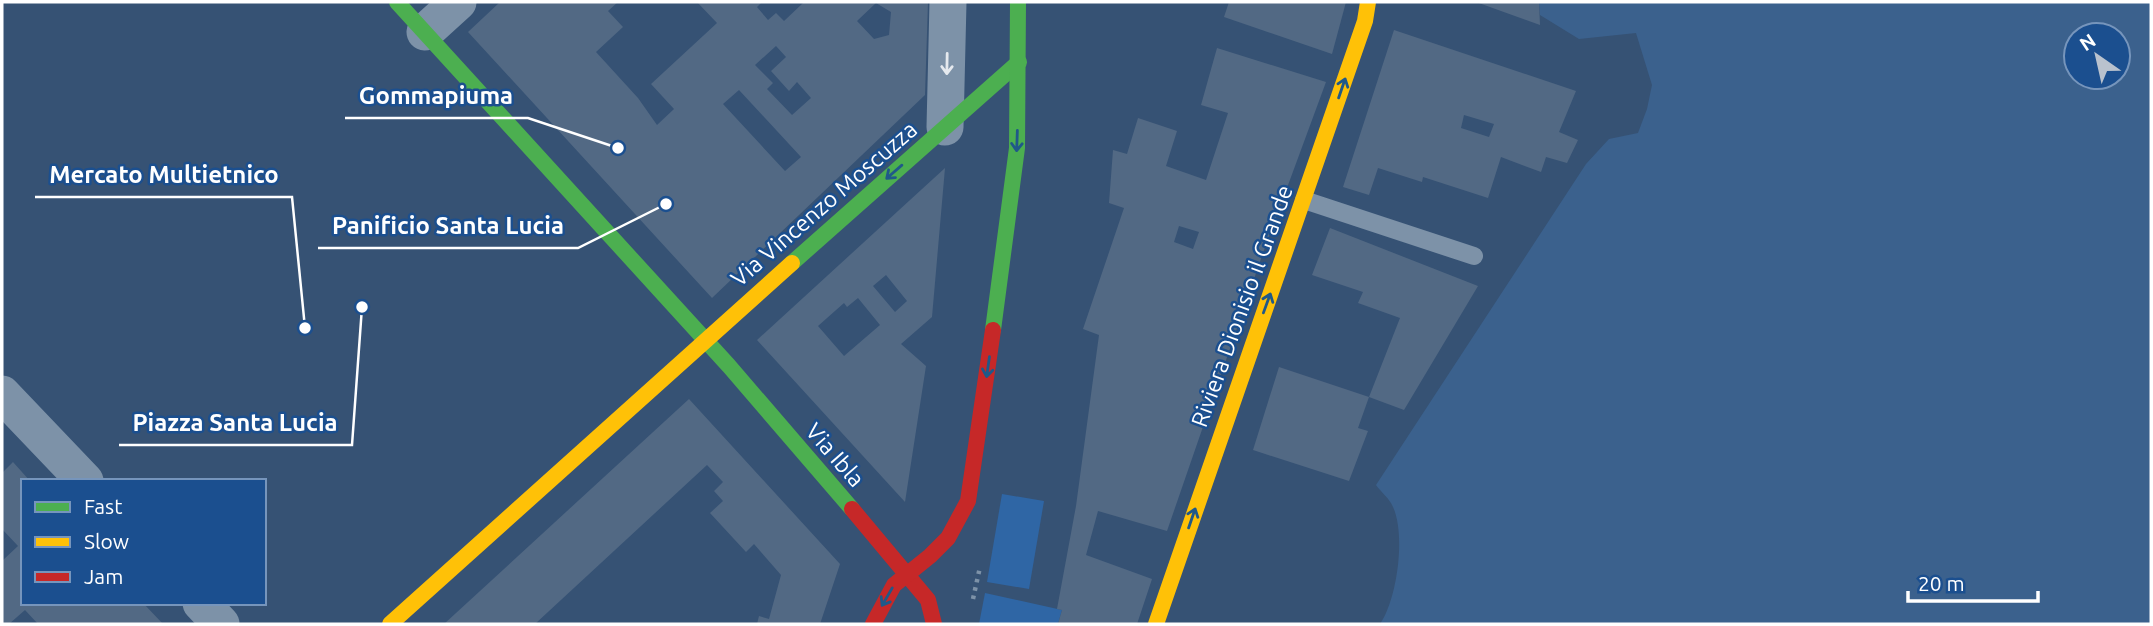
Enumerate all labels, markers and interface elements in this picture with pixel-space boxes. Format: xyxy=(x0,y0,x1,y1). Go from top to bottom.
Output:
north arrow xyxy=(2062,21,2132,91)
text: N xyxy=(2075,29,2100,55)
one-way arrow xyxy=(940,53,953,76)
callout: Gommapiuma xyxy=(345,73,528,118)
one-way arrow xyxy=(1337,78,1349,100)
text: Gommapiuma xyxy=(359,82,513,109)
street label: Via Vincenzo Moscuzza xyxy=(726,116,922,291)
one-way arrow xyxy=(1010,129,1023,152)
callout: Mercato Multietnico xyxy=(35,152,292,197)
text: Mercato Multietnico xyxy=(49,161,279,188)
one-way arrow xyxy=(885,164,903,180)
street label: Riviera Dionisio il Grande xyxy=(1186,182,1297,430)
callout: Panificio Santa Lucia xyxy=(318,203,578,248)
text: Panificio Santa Lucia xyxy=(332,212,564,239)
one-way arrow xyxy=(1262,293,1274,315)
one-way arrow xyxy=(981,355,994,377)
callout: Piazza Santa Lucia xyxy=(119,400,352,445)
text: Piazza Santa Lucia xyxy=(132,409,338,436)
street label: Via Ibla xyxy=(801,418,870,491)
legend xyxy=(21,479,266,605)
text: Fast xyxy=(84,494,122,518)
one-way arrow xyxy=(1187,507,1199,529)
text: Slow xyxy=(84,529,129,553)
scale bar xyxy=(1908,560,2038,604)
text: Jam xyxy=(84,564,123,588)
text: 20 m xyxy=(1918,571,1965,595)
one-way arrow xyxy=(880,586,894,606)

